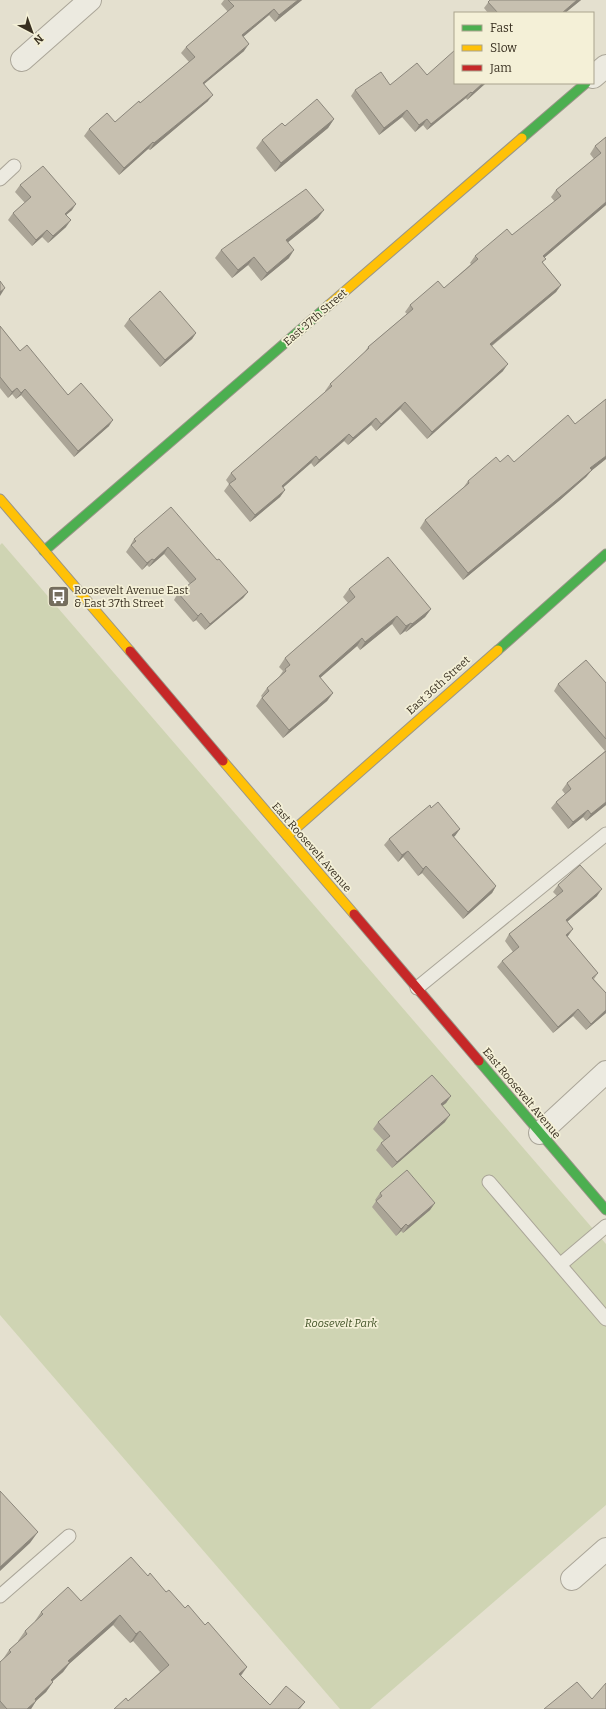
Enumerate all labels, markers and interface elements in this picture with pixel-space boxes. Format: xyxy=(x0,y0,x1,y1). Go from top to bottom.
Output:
north arrow xyxy=(12,12,52,52)
legend xyxy=(454,12,594,84)
text: Fast xyxy=(490,21,514,35)
text: N xyxy=(30,31,46,47)
text: Slow xyxy=(490,41,517,55)
text: Jam xyxy=(489,61,512,75)
street label: East 37th Street xyxy=(281,286,350,348)
bus stop icon: Roosevelt Avenue East & East 37th Street xyxy=(46,583,72,609)
place label: Roosevelt Avenue East & East 37th Street xyxy=(74,584,188,610)
street label: East 36th Street xyxy=(404,654,473,717)
street label: East Roosevelt Avenue xyxy=(269,800,354,895)
street label: East Roosevelt Avenue xyxy=(480,1045,563,1141)
park label: Roosevelt Park xyxy=(305,1317,378,1330)

